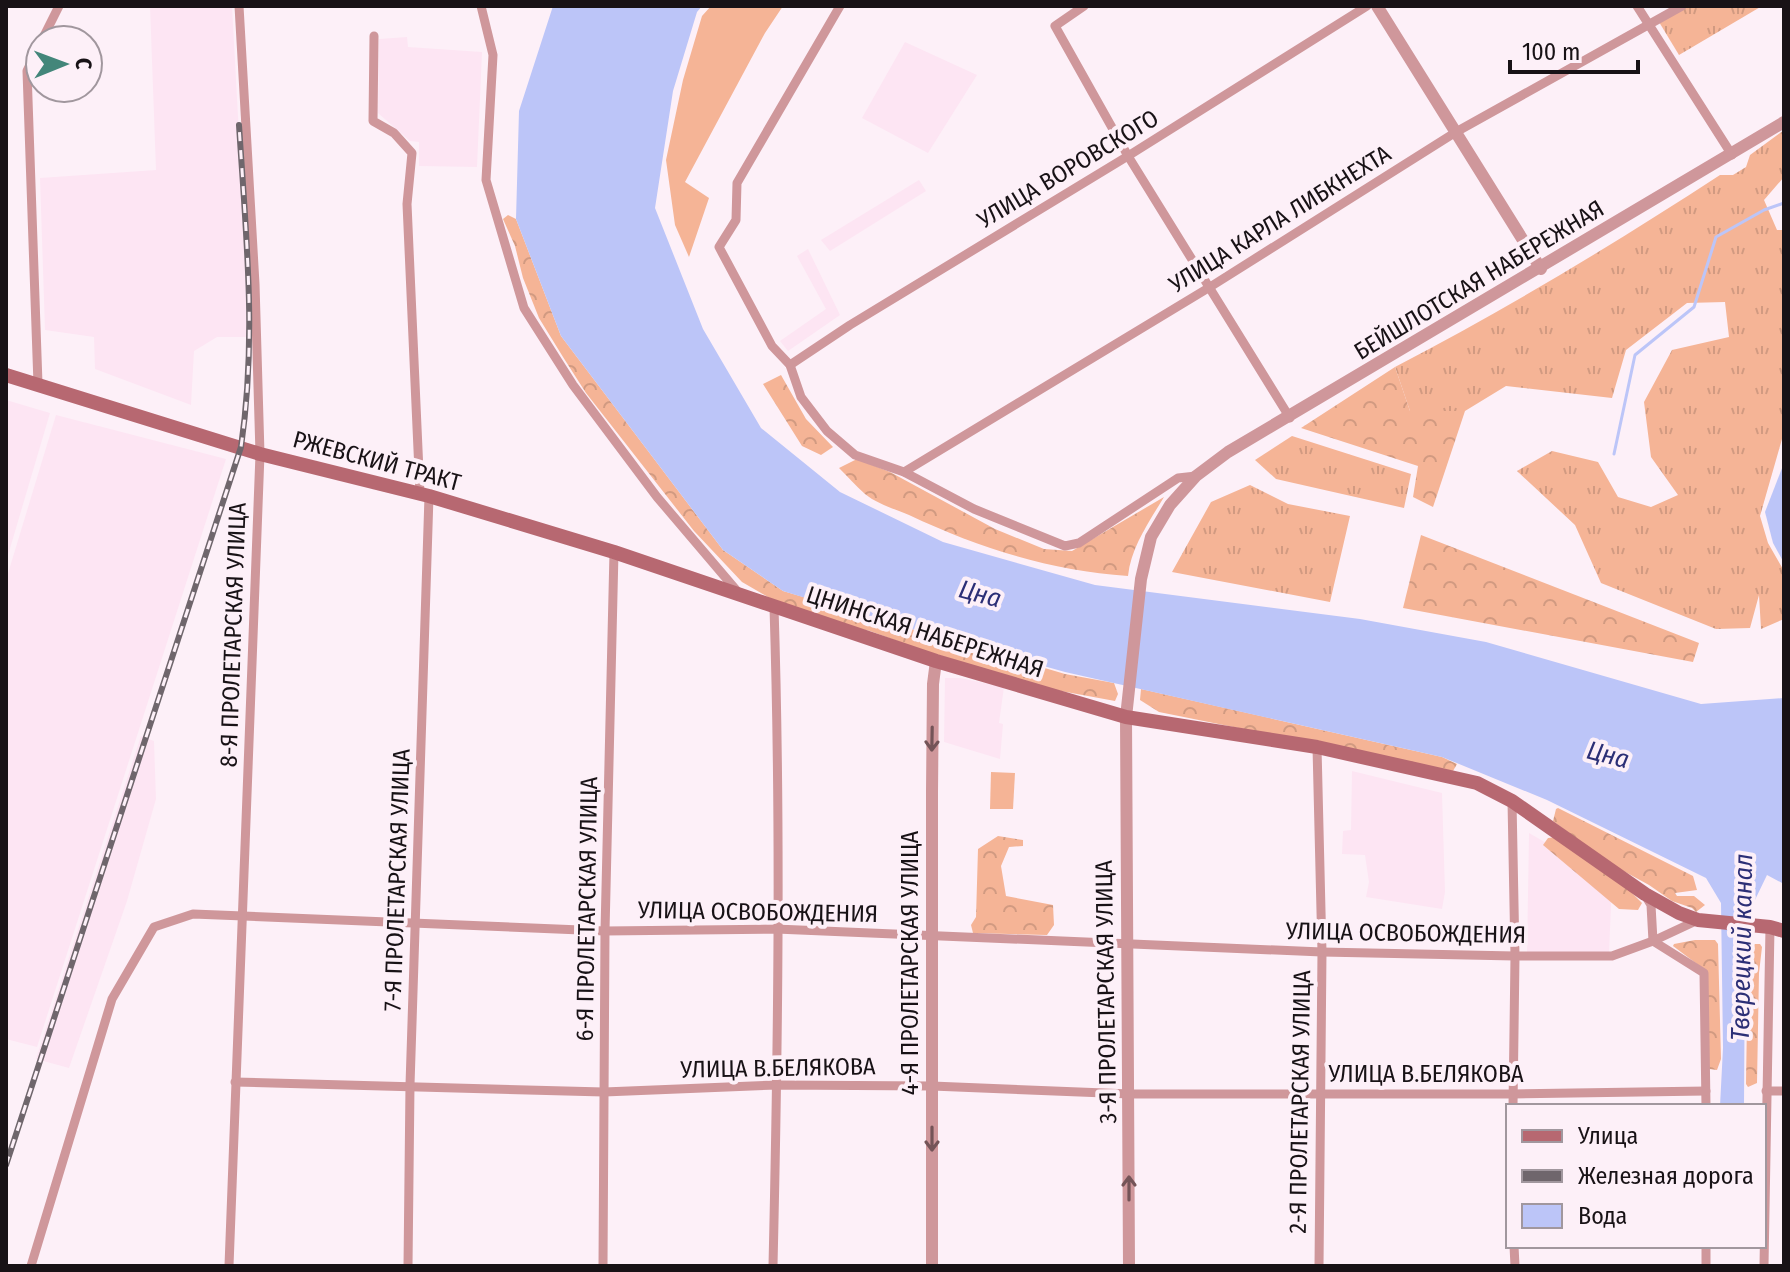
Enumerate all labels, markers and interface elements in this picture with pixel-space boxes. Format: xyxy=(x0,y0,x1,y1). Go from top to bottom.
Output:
north arrow xyxy=(24,24,104,104)
scale bar xyxy=(1510,24,1638,74)
text: 100 m xyxy=(1522,38,1580,66)
text: С xyxy=(70,58,97,70)
street label: УЛИЦА ВОРОВСКОГО xyxy=(972,104,1164,235)
street label: УЛИЦА КАРЛА ЛИБКНЕХТА xyxy=(1163,139,1396,299)
street label: БЕЙШЛОТСКАЯ НАБЕРЕЖНАЯ xyxy=(1349,194,1609,366)
street label: РЖЕВСКИЙ ТРАКТ xyxy=(290,425,464,497)
street label: 8-Я ПРОЛЕТАРСКАЯ УЛИЦА xyxy=(214,502,252,768)
water label: Цна xyxy=(955,574,1005,614)
street label: ЦНИНСКАЯ НАБЕРЕЖНАЯ xyxy=(803,580,1047,684)
one-way arrow xyxy=(924,725,940,752)
water label: Цна xyxy=(1584,735,1632,775)
street label: 7-Я ПРОЛЕТАРСКАЯ УЛИЦА xyxy=(378,748,416,1012)
street label: 6-Я ПРОЛЕТАРСКАЯ УЛИЦА xyxy=(571,776,603,1042)
street label: 4-Я ПРОЛЕТАРСКАЯ УЛИЦА xyxy=(896,830,924,1095)
water label: Тверецкий канал xyxy=(1725,853,1759,1041)
street label: 3-Я ПРОЛЕТАРСКАЯ УЛИЦА xyxy=(1090,860,1122,1124)
street label: УЛИЦА ОСВОБОЖДЕНИЯ xyxy=(637,896,878,928)
street label: УЛИЦА ОСВОБОЖДЕНИЯ xyxy=(1285,917,1526,949)
street label: 2-Я ПРОЛЕТАРСКАЯ УЛИЦА xyxy=(1284,970,1316,1234)
street label: УЛИЦА В.БЕЛЯКОВА xyxy=(679,1052,876,1084)
street label: УЛИЦА В.БЕЛЯКОВА xyxy=(1327,1060,1524,1088)
legend xyxy=(1506,1104,1766,1248)
text: Улица xyxy=(1577,1122,1638,1150)
one-way arrow xyxy=(924,1125,940,1152)
text: Железная дорога xyxy=(1578,1162,1754,1190)
one-way arrow xyxy=(1121,1175,1137,1202)
text: Вода xyxy=(1578,1202,1627,1230)

